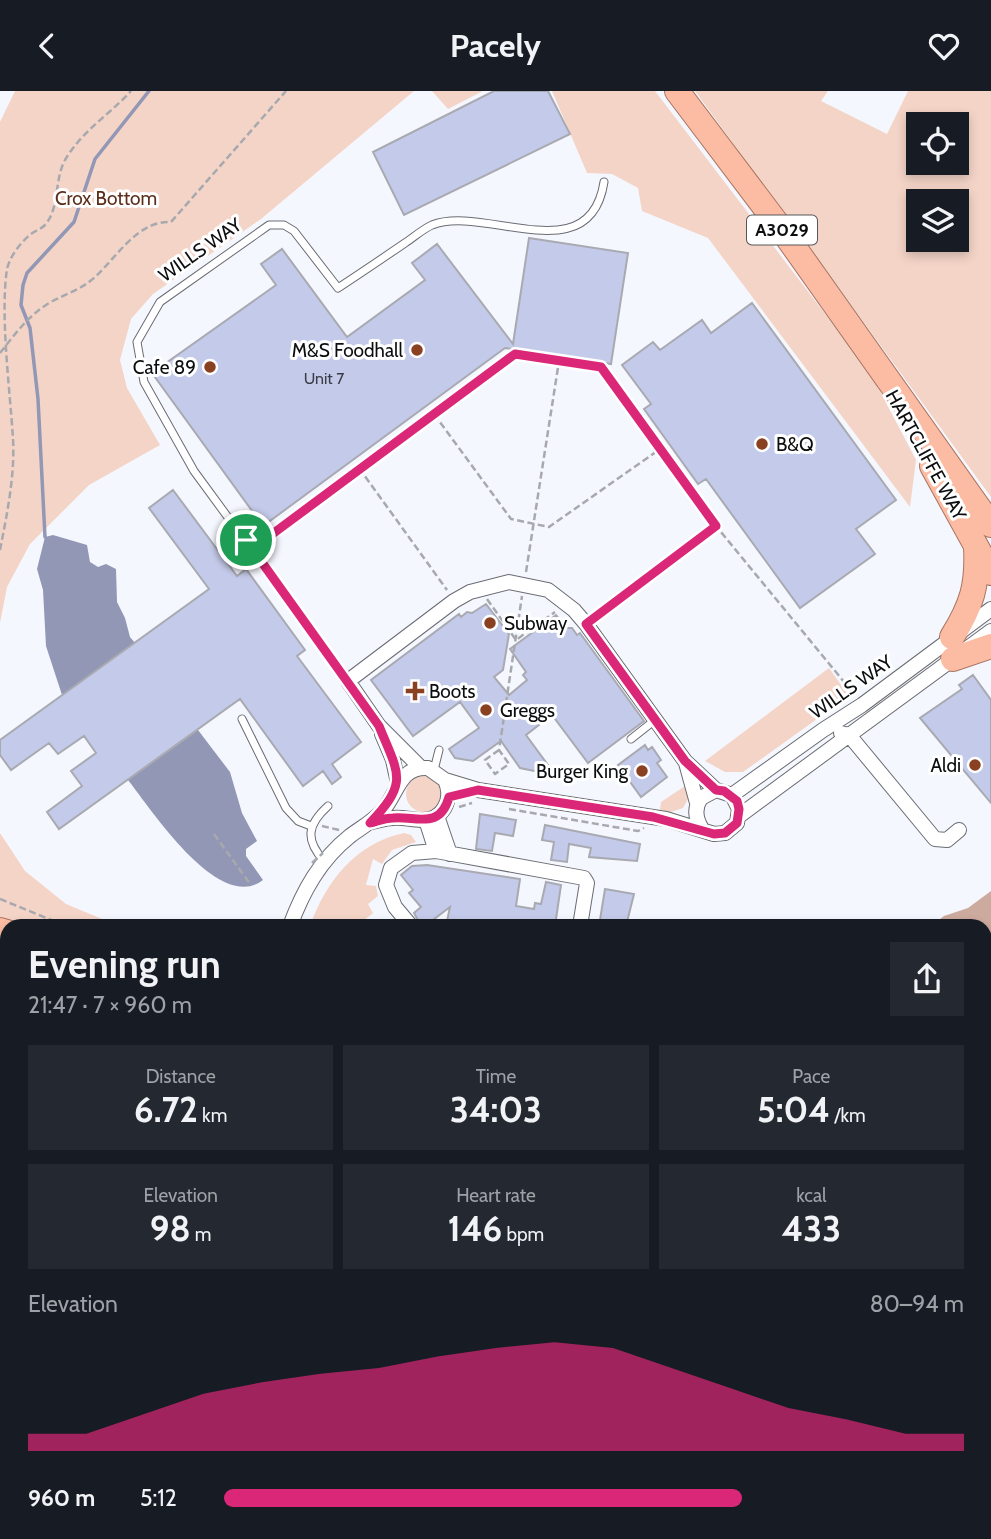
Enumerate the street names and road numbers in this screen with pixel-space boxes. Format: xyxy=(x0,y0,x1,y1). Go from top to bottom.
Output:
street label: WILLS WAY xyxy=(154,213,246,287)
road number: A3029 xyxy=(747,215,817,245)
street label: HARTCLIFFE WAY xyxy=(881,386,971,524)
street label: WILLS WAY xyxy=(805,650,897,724)

